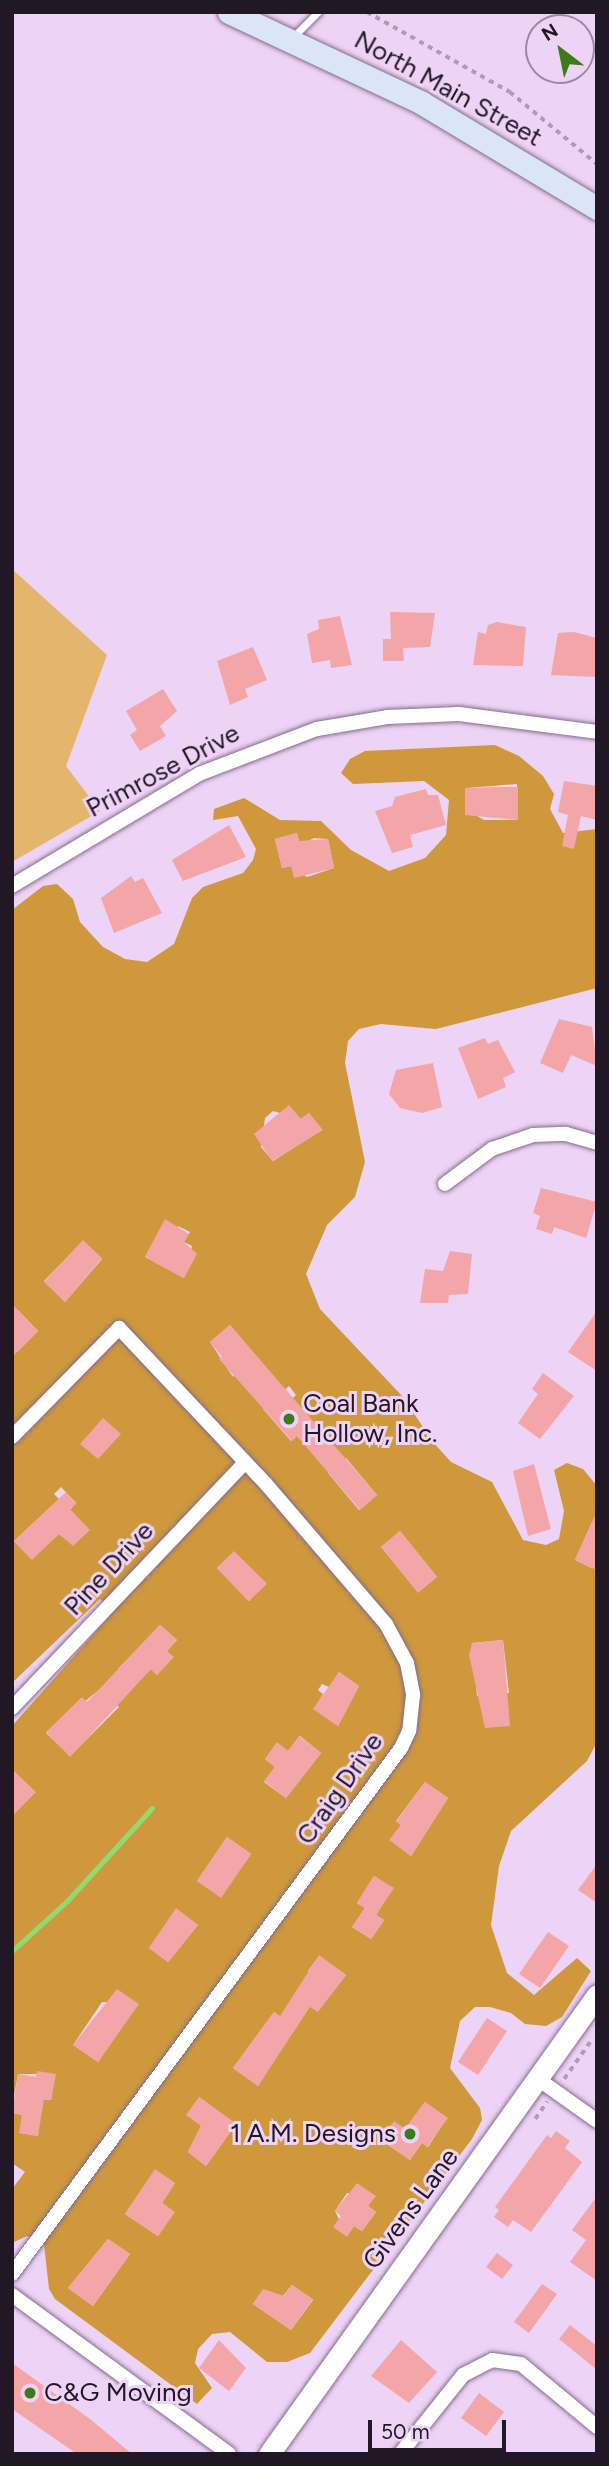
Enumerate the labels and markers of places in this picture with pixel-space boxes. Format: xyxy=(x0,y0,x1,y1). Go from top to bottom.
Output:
place label: Coal Bank Hollow, Inc. xyxy=(303,1388,437,1450)
marker: Coal Bank Hollow, Inc. xyxy=(281,1411,297,1427)
place label: 1 A.M. Designs xyxy=(230,2118,396,2150)
marker: 1 A.M. Designs xyxy=(402,2126,418,2142)
place label: C&G Moving xyxy=(44,2377,192,2409)
marker: C&G Moving xyxy=(22,2385,38,2401)

